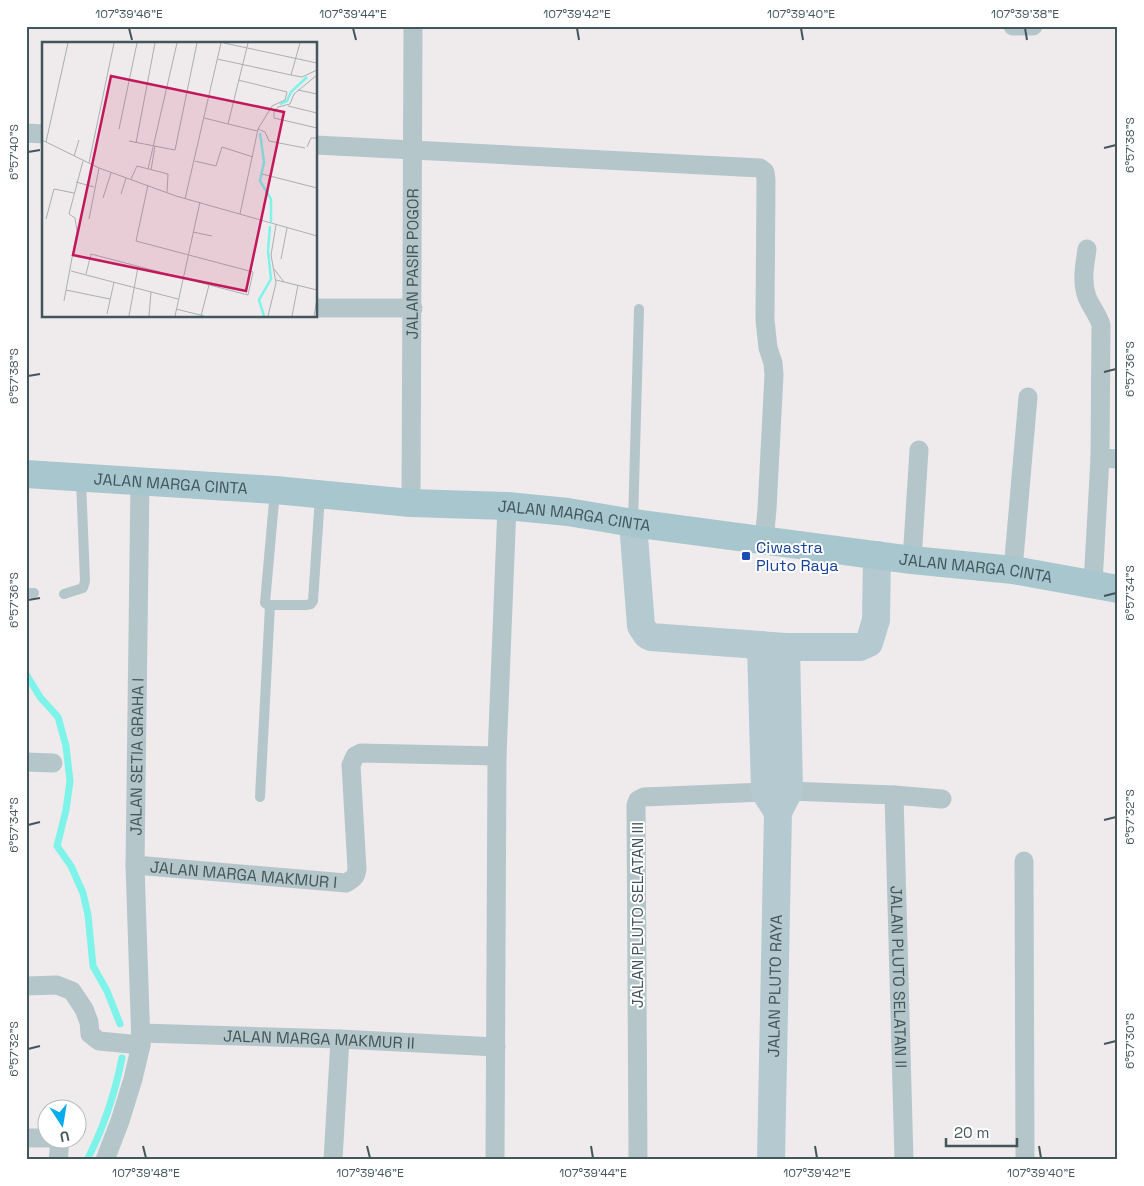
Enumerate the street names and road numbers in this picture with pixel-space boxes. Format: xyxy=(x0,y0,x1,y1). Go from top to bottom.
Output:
street label: JALAN PASIR POGOR xyxy=(401,188,423,340)
street label: JALAN MARGA CINTA xyxy=(93,468,248,499)
street label: JALAN MARGA CINTA xyxy=(497,495,652,536)
street label: JALAN MARGA CINTA xyxy=(898,548,1054,587)
street label: JALAN SETIA GRAHA I xyxy=(125,678,148,836)
street label: JALAN PLUTO SELATAN III xyxy=(627,822,648,1008)
street label: JALAN MARGA MAKMUR I xyxy=(149,856,338,893)
street label: JALAN PLUTO SELATAN II xyxy=(886,885,912,1068)
street label: JALAN PLUTO RAYA xyxy=(763,914,786,1058)
street label: JALAN MARGA MAKMUR II xyxy=(223,1025,415,1053)

